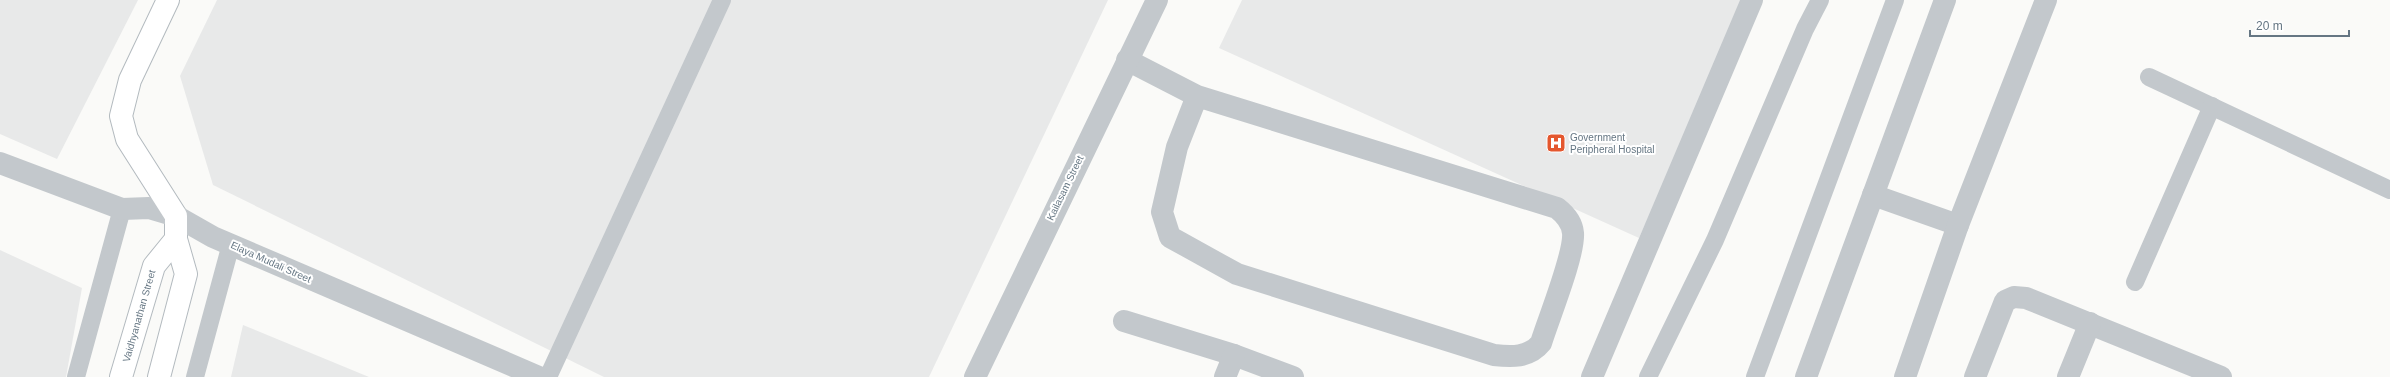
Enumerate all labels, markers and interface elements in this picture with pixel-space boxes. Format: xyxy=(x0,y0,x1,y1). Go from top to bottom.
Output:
scale bar xyxy=(2250,12,2349,38)
text: 20 m xyxy=(2256,19,2283,33)
hospital icon: Government Peripheral Hospital xyxy=(1545,132,1567,154)
place label: Government Peripheral Hospital xyxy=(1570,132,1655,155)
street label: Kailasam Street xyxy=(1045,154,1086,222)
street label: Elaya Mudali Street xyxy=(229,239,313,285)
street label: Vaidhyanathan Street xyxy=(121,268,157,363)

